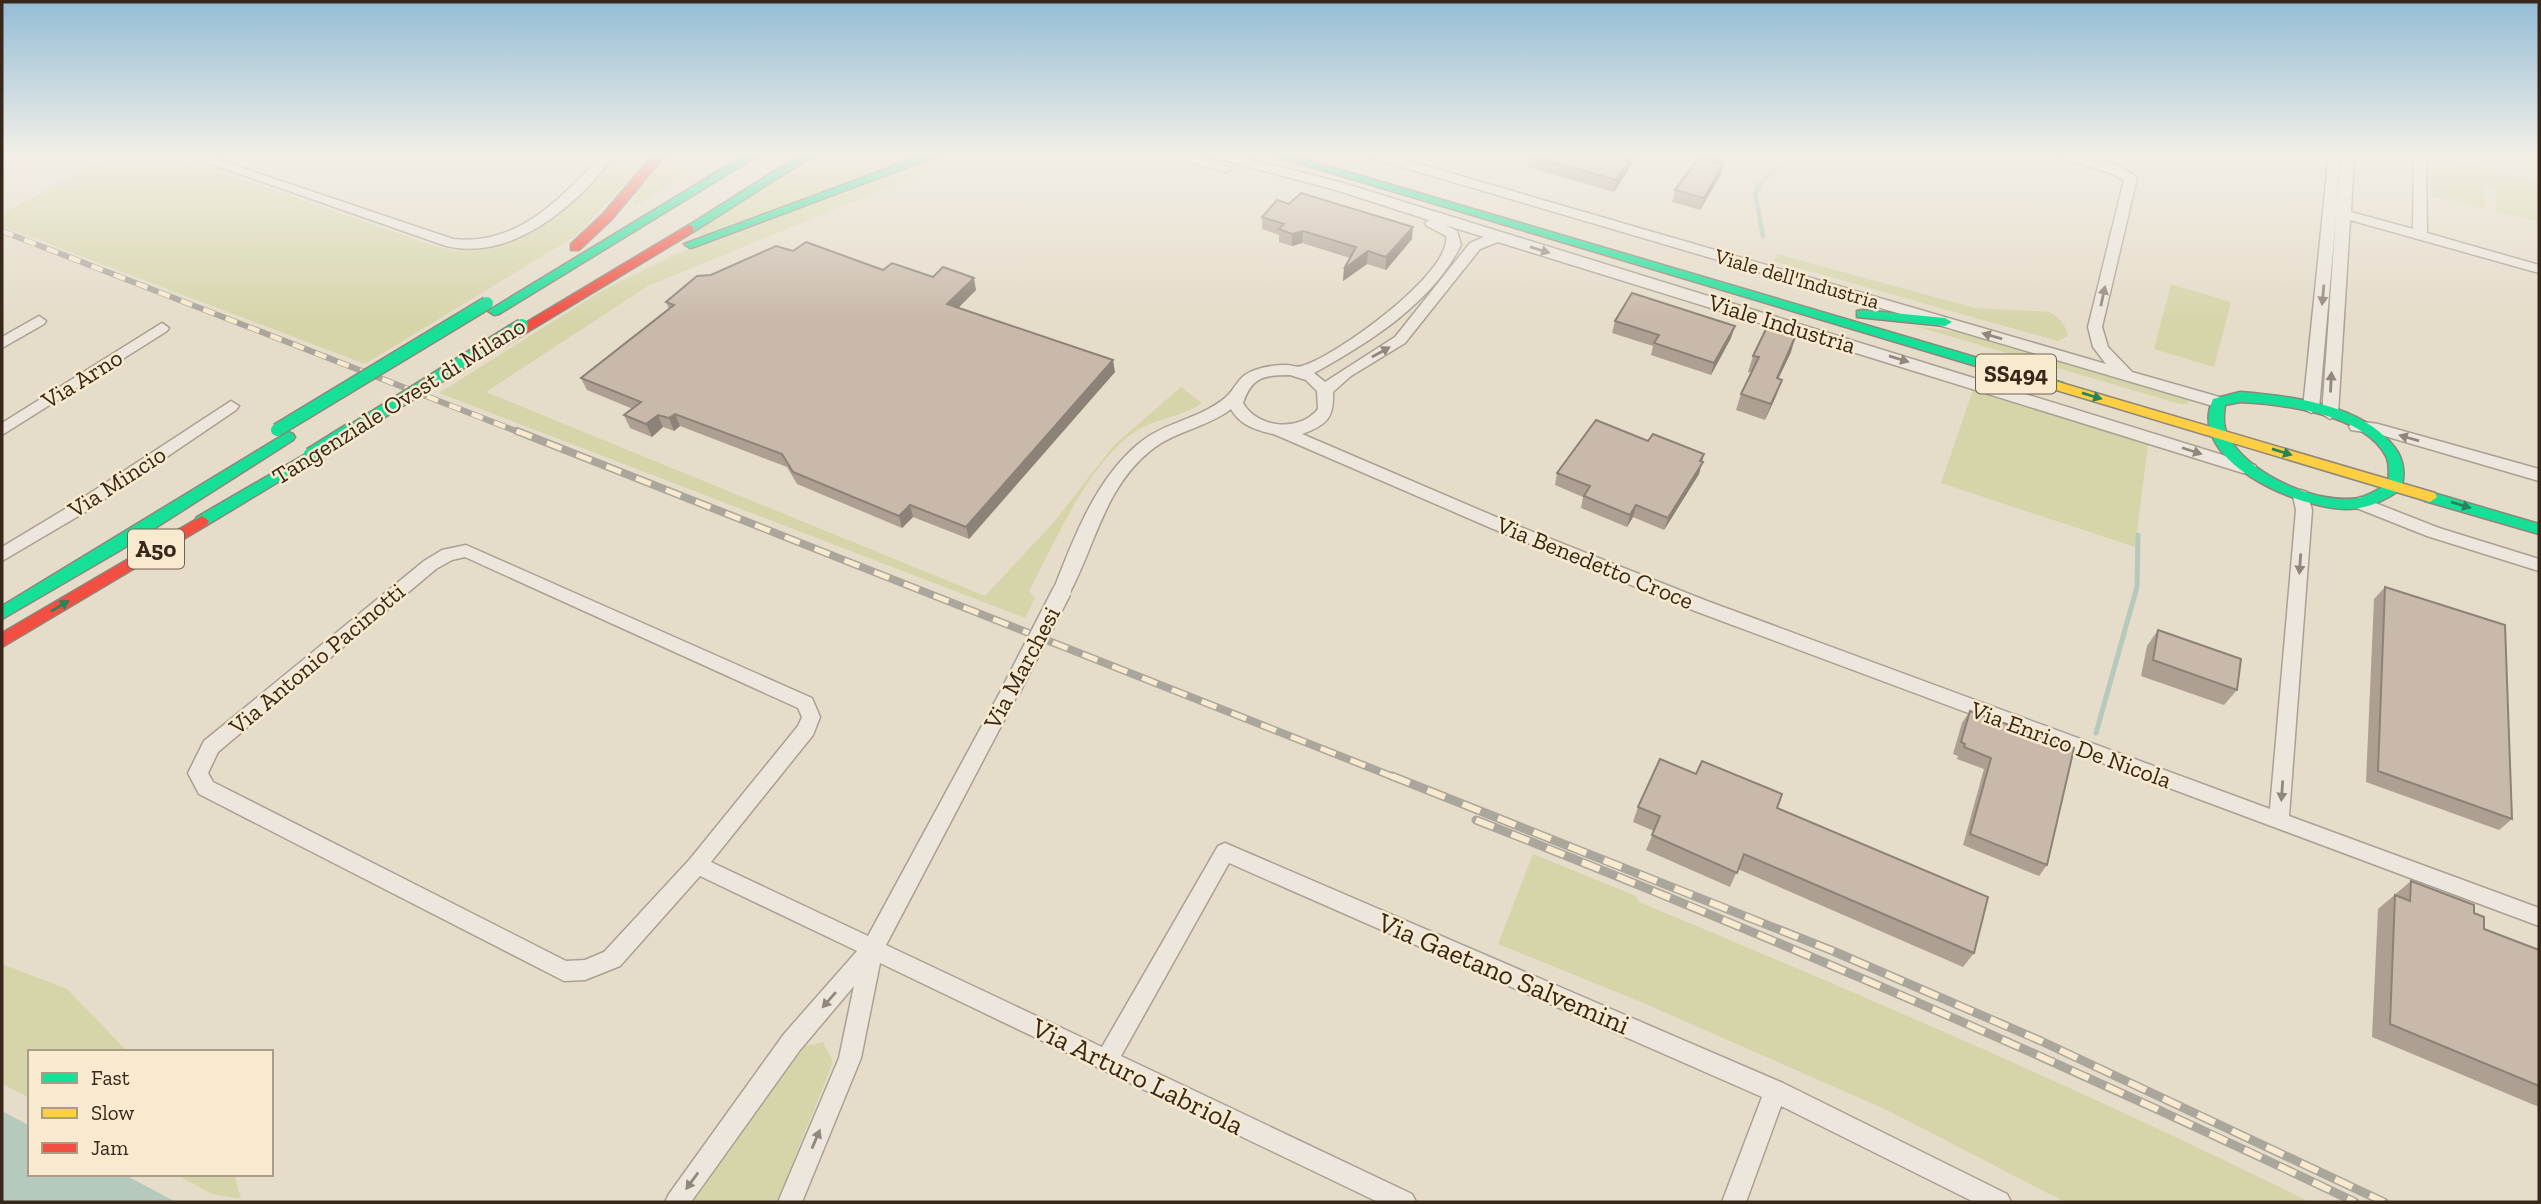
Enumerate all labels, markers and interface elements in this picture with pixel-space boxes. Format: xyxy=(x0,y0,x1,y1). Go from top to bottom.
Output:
street label: Viale dell'Industria xyxy=(1711,243,1882,314)
one-way arrow xyxy=(1530,246,1551,256)
one-way arrow xyxy=(2317,284,2328,306)
one-way arrow xyxy=(2097,285,2108,307)
street label: Viale Industria xyxy=(1704,287,1860,360)
street label: Tangenziale Ovest di Milano xyxy=(267,311,531,491)
one-way arrow xyxy=(1981,330,2002,340)
street label: Via Arno xyxy=(35,342,128,415)
one-way arrow xyxy=(1371,346,1391,357)
road number: SS494 xyxy=(1976,354,2056,394)
one-way arrow xyxy=(1888,355,1909,365)
one-way arrow xyxy=(2326,371,2337,393)
one-way arrow xyxy=(2082,392,2103,402)
one-way arrow xyxy=(2399,433,2420,443)
street label: Via Mincio xyxy=(62,439,171,524)
one-way arrow xyxy=(2181,446,2202,457)
one-way arrow xyxy=(2272,448,2293,458)
one-way arrow xyxy=(2450,501,2471,511)
street label: Via Benedetto Croce xyxy=(1492,509,1698,615)
road number: A50 xyxy=(128,530,184,568)
one-way arrow xyxy=(2294,553,2305,575)
street label: Via Antonio Pacinotti xyxy=(222,576,411,741)
one-way arrow xyxy=(51,600,70,612)
street label: Via Marchesi xyxy=(977,601,1066,735)
street label: Via Enrico De Nicola xyxy=(1966,694,2176,794)
one-way arrow xyxy=(2276,780,2287,802)
street label: Via Gaetano Salvemini xyxy=(1372,905,1635,1042)
one-way arrow xyxy=(822,991,837,1008)
street label: Via Arturo Labriola xyxy=(1026,1010,1250,1142)
legend xyxy=(28,1050,273,1176)
text: Fast xyxy=(91,1065,130,1090)
text: Slow xyxy=(91,1100,134,1125)
one-way arrow xyxy=(811,1129,822,1150)
text: Jam xyxy=(91,1135,128,1160)
one-way arrow xyxy=(686,1172,700,1190)

